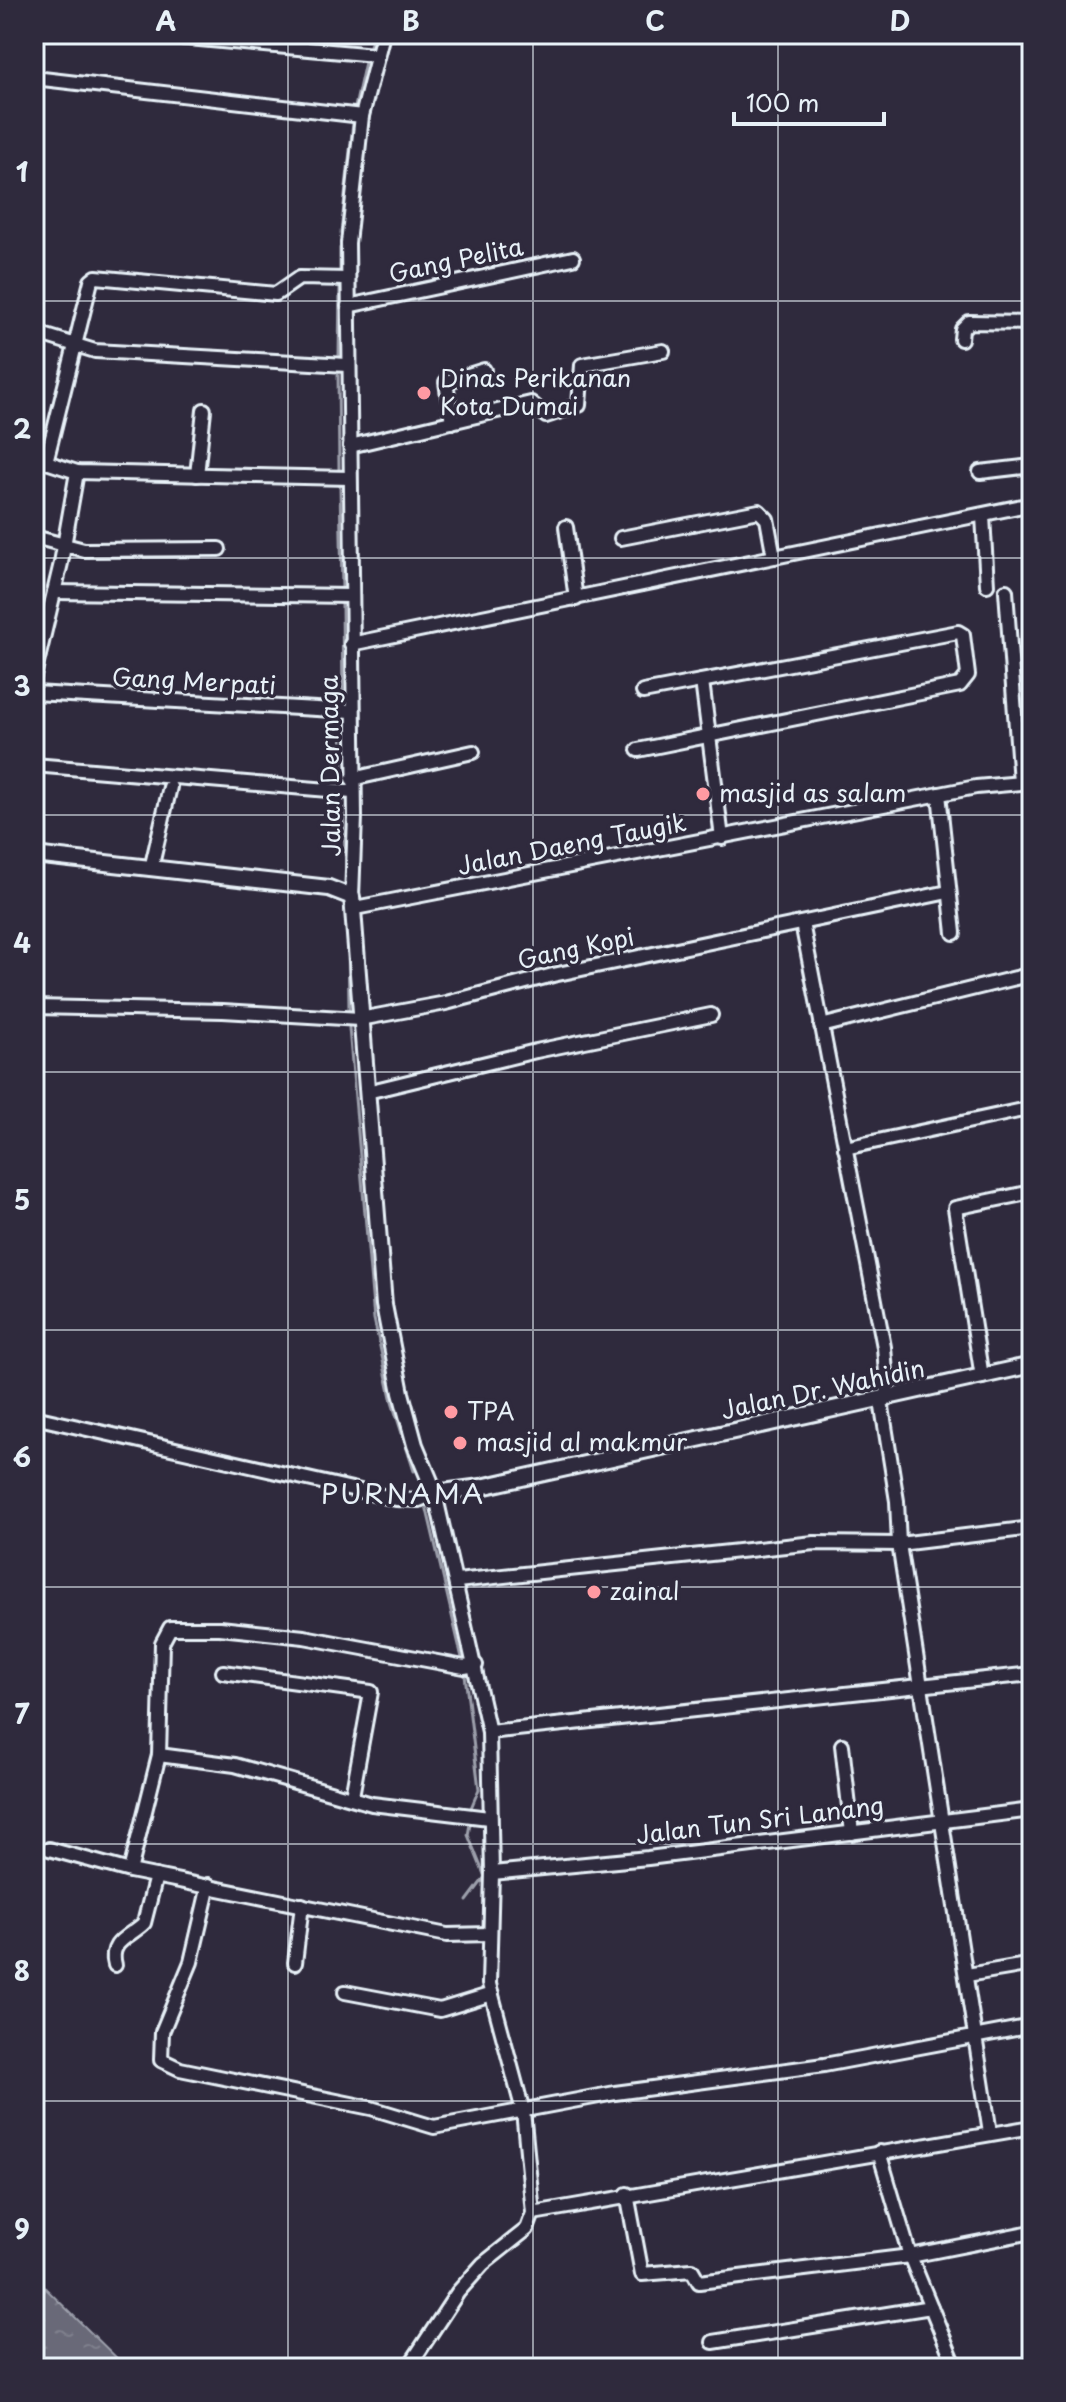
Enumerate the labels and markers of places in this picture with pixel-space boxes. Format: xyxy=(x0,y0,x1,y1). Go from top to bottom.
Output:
place label: Dinas Perikanan Kota Dumai xyxy=(440,359,631,423)
marker: Dinas Perikanan Kota Dumai xyxy=(415,384,433,402)
place label: masjid as salam xyxy=(719,774,906,810)
marker: masjid as salam xyxy=(694,785,712,803)
place label: TPA xyxy=(467,1392,515,1428)
marker: TPA xyxy=(442,1403,460,1421)
place label: masjid al makmur xyxy=(476,1423,688,1459)
marker: masjid al makmur xyxy=(451,1434,469,1452)
place label: zainal xyxy=(610,1572,679,1608)
marker: zainal xyxy=(585,1583,603,1601)

